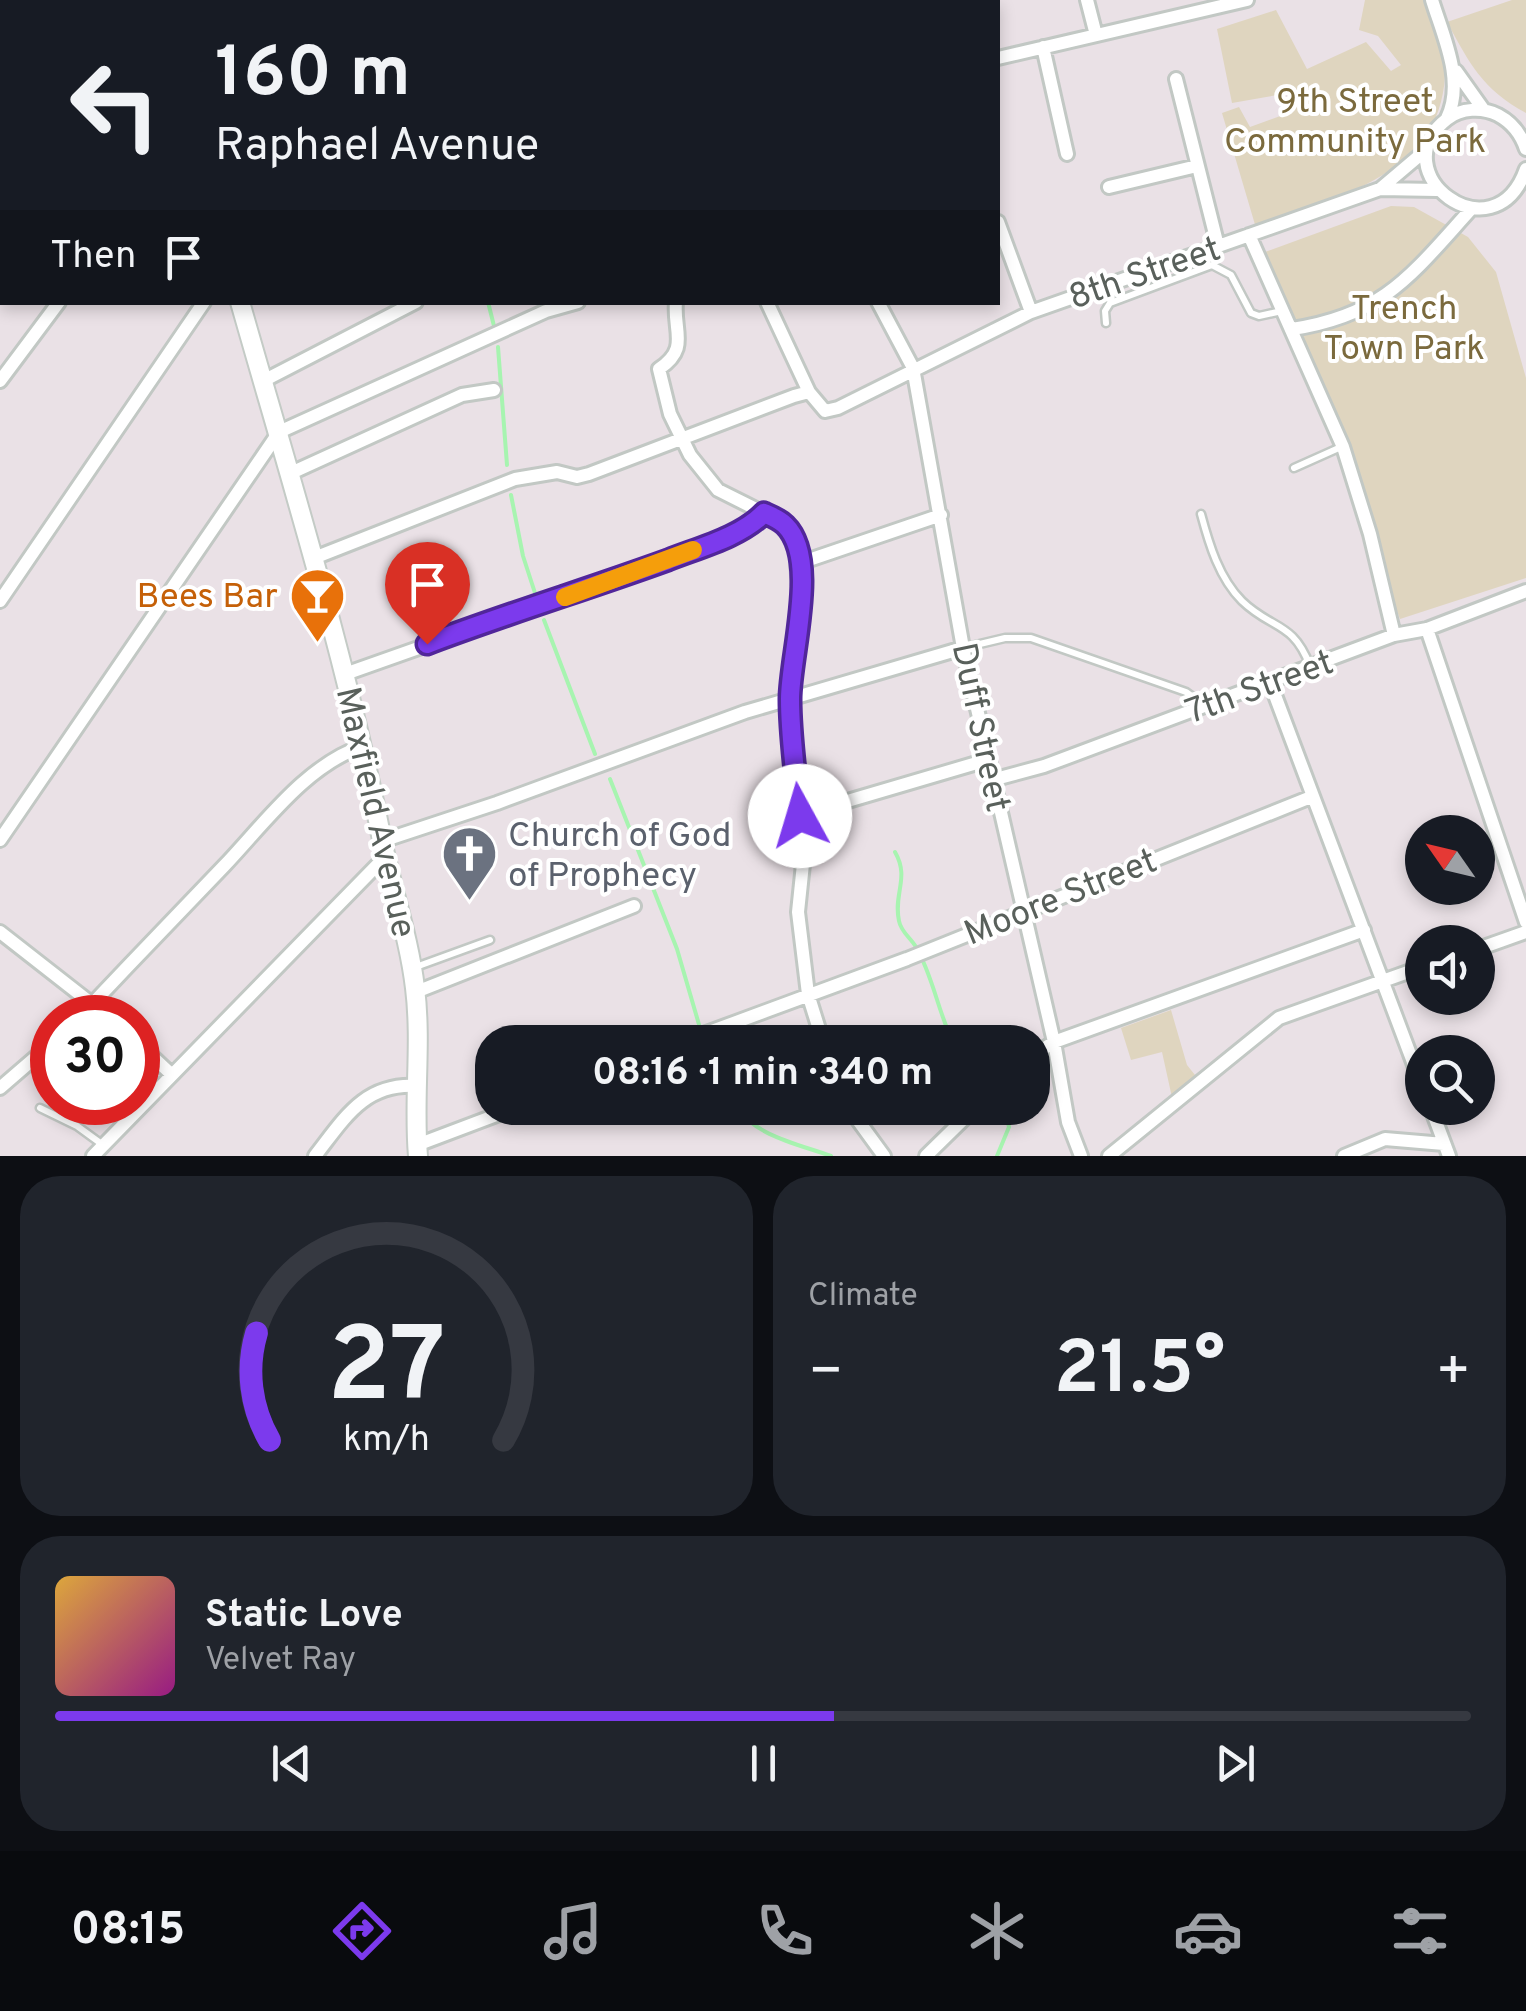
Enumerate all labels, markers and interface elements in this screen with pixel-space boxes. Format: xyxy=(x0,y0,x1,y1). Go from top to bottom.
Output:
text: 160 m xyxy=(215,32,411,121)
icon: left xyxy=(50,40,180,170)
park label: 9th Street Community Park xyxy=(1224,81,1486,165)
text: Raphael Avenue xyxy=(215,119,539,176)
street label: 8th Street xyxy=(1063,228,1227,321)
icon: arrive xyxy=(156,230,211,285)
text: Then xyxy=(50,233,136,282)
park label: Trench Town Park xyxy=(1323,288,1485,372)
pin xyxy=(385,542,470,645)
icon: arrive xyxy=(400,557,455,612)
bar icon: Bees Bar xyxy=(287,565,347,644)
place label: Bees Bar xyxy=(136,576,278,620)
street label: Duff Street xyxy=(940,639,1018,816)
street label: 7th Street xyxy=(1180,642,1340,736)
street label: Maxfield Avenue xyxy=(324,683,424,942)
position arrow xyxy=(748,764,852,868)
place label: Church of God of Prophecy xyxy=(508,815,731,899)
north arrow xyxy=(1405,815,1495,905)
map controls xyxy=(1405,815,1495,1125)
church icon: Church of God of Prophecy xyxy=(439,824,499,903)
street label: Moore Street xyxy=(958,840,1164,957)
button: sound xyxy=(1405,925,1495,1015)
speed limit sign: 30 xyxy=(30,995,160,1125)
button: search xyxy=(1405,1035,1495,1125)
text: 08:16 · 1 min · 340 m xyxy=(592,1050,933,1099)
text: Climate xyxy=(808,1277,918,1317)
text: 27 xyxy=(327,1306,446,1438)
text: 21.5° xyxy=(1054,1325,1225,1420)
text: − xyxy=(808,1339,843,1409)
text: + xyxy=(1436,1339,1471,1409)
text: km/h xyxy=(343,1418,430,1464)
text: Static Love xyxy=(205,1592,403,1641)
text: Velvet Ray xyxy=(205,1641,356,1681)
icon: previous xyxy=(264,1736,319,1791)
icon: pause xyxy=(736,1736,791,1791)
icon: next xyxy=(1208,1736,1263,1791)
icon: directions xyxy=(327,1896,397,1966)
icon: music xyxy=(538,1896,608,1966)
icon: phone xyxy=(750,1896,820,1966)
icon: climate xyxy=(962,1896,1032,1966)
icon: car xyxy=(1173,1896,1243,1966)
icon: filters xyxy=(1385,1896,1455,1966)
text: 08:15 xyxy=(71,1903,185,1960)

